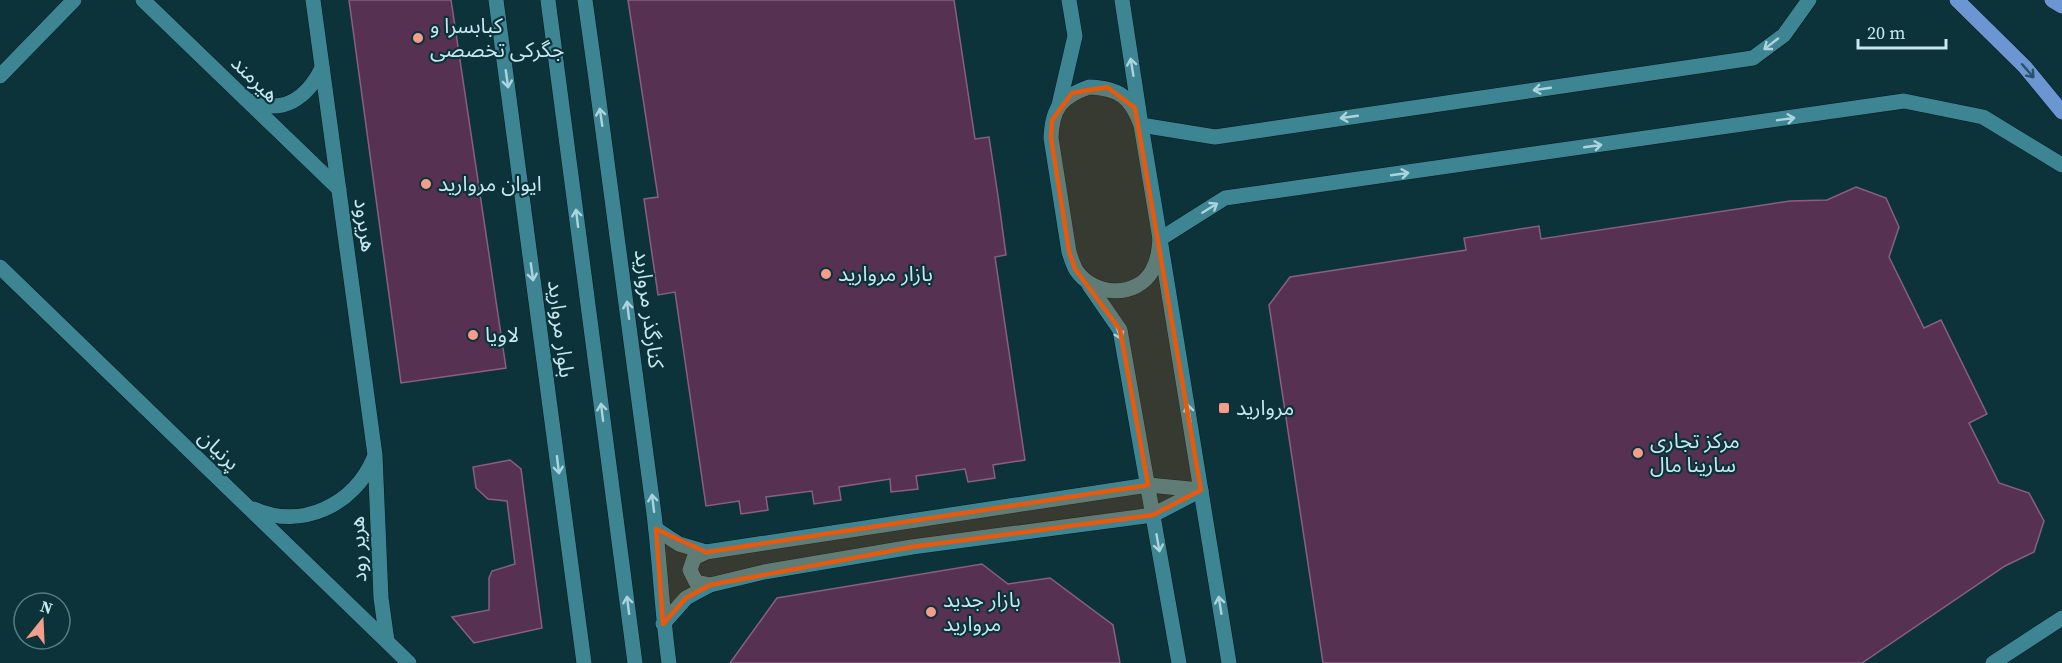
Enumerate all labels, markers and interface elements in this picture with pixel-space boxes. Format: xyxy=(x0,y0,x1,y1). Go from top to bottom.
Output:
place label: کبابسرا و جگرکی تخصصی xyxy=(430,11,564,64)
scale bar xyxy=(1858,12,1946,50)
text: 20 m xyxy=(1867,20,1905,45)
marker: کبابسرا و جگرکی تخصصی xyxy=(411,31,425,45)
one-way arrow xyxy=(1764,38,1780,51)
street label: هیرمند xyxy=(225,48,286,109)
one-way arrow xyxy=(1127,57,1138,77)
one-way arrow xyxy=(2021,63,2035,78)
one-way arrow xyxy=(501,68,512,88)
one-way arrow xyxy=(1532,84,1552,95)
one-way arrow xyxy=(596,107,607,127)
one-way arrow xyxy=(1339,112,1359,123)
one-way arrow xyxy=(1776,113,1796,124)
one-way arrow xyxy=(1583,141,1603,152)
one-way arrow xyxy=(1390,168,1410,179)
place label: ایوان مروارید xyxy=(438,169,542,198)
marker: ایوان مروارید xyxy=(419,177,433,191)
street label: هریرود xyxy=(347,196,384,254)
one-way arrow xyxy=(1201,201,1218,213)
one-way arrow xyxy=(571,209,582,229)
street label: کنارگذر مروارید xyxy=(628,248,671,370)
place label: بازار مروارید xyxy=(838,259,933,288)
one-way arrow xyxy=(527,262,538,282)
marker: بازار مروارید xyxy=(819,267,833,281)
street label: بلوار مروارید xyxy=(541,279,582,379)
one-way arrow xyxy=(622,300,633,320)
place label: لاویا xyxy=(485,320,519,349)
one-way arrow xyxy=(1113,322,1124,340)
marker: لاویا xyxy=(466,328,480,342)
place label: مروارید xyxy=(1236,393,1294,422)
marker: مروارید xyxy=(1217,401,1231,415)
one-way arrow xyxy=(597,402,608,422)
one-way arrow xyxy=(1183,403,1194,423)
street label: پرنیان xyxy=(192,423,247,477)
place label: مرکز تجاری سارینا مال xyxy=(1650,426,1740,479)
marker: مرکز تجاری سارینا مال xyxy=(1631,446,1645,460)
one-way arrow xyxy=(552,455,563,475)
one-way arrow xyxy=(647,494,658,514)
street label: هریر رود xyxy=(342,515,373,583)
one-way arrow xyxy=(1153,533,1164,552)
place label: بازار جدید مروارید xyxy=(943,585,1021,638)
north arrow xyxy=(12,591,72,651)
text: N xyxy=(38,594,56,619)
one-way arrow xyxy=(622,596,633,615)
one-way arrow xyxy=(1214,596,1225,616)
marker: بازار جدید مروارید xyxy=(924,605,938,619)

